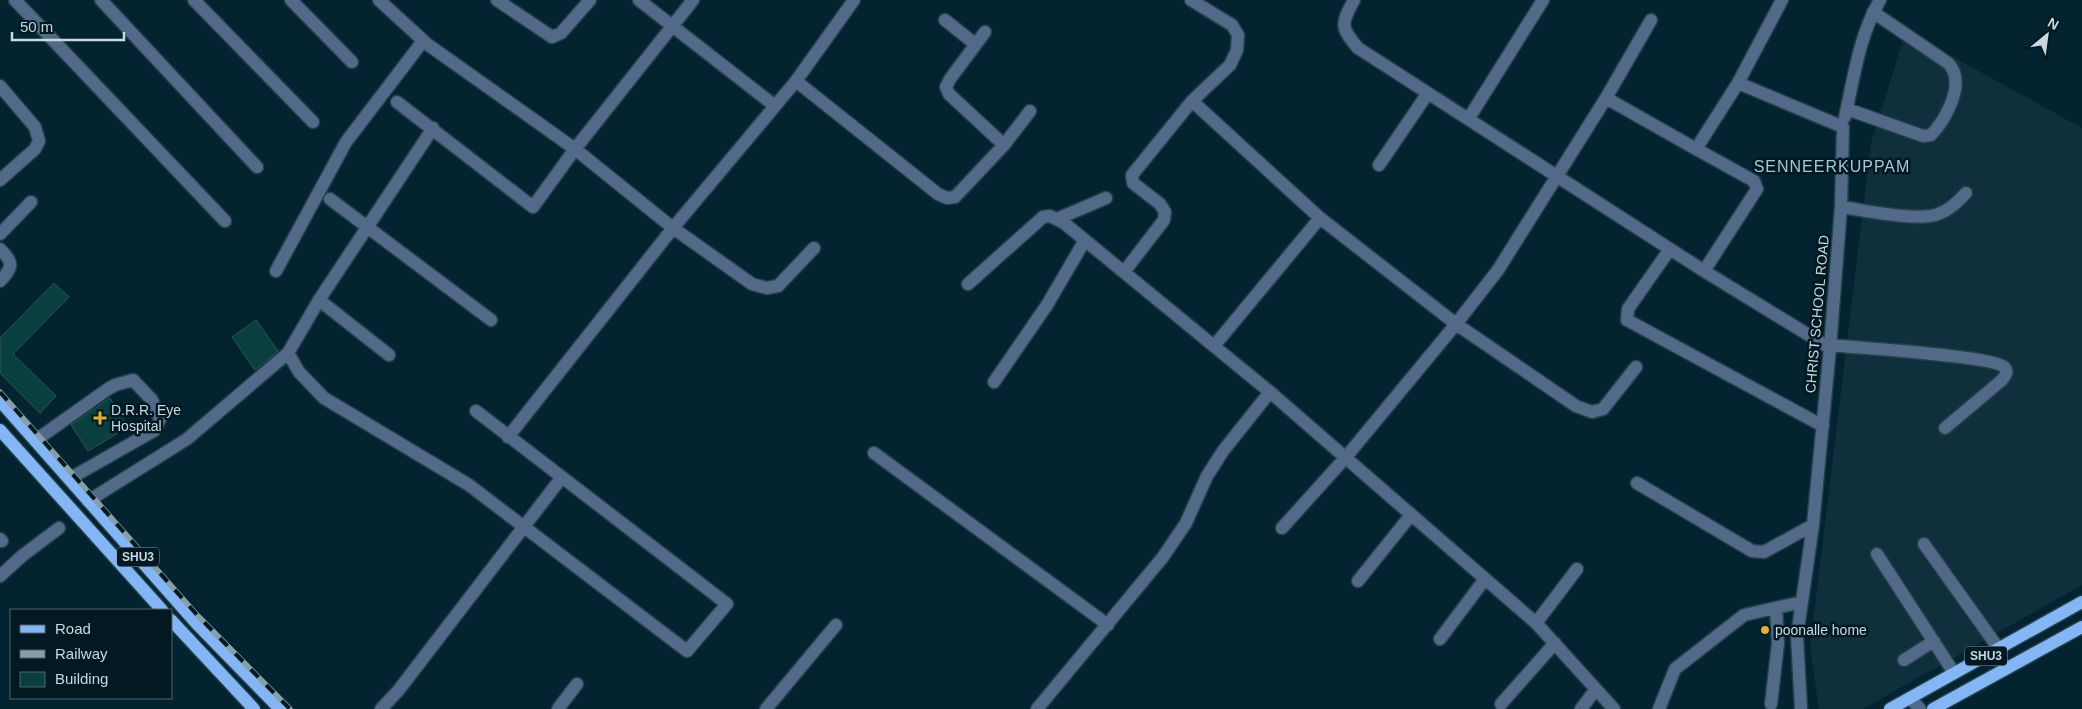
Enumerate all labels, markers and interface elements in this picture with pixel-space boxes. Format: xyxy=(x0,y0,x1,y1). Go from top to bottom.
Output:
scale bar xyxy=(12,10,125,42)
north arrow xyxy=(2022,10,2072,60)
text: N xyxy=(2045,14,2062,33)
text: 50 m xyxy=(20,18,53,35)
district label: SENNEERKUPPAM xyxy=(1754,158,1910,175)
street label: CHRIST SCHOOL ROAD xyxy=(1802,234,1832,394)
place label: D.R.R. Eye Hospital xyxy=(111,402,181,434)
marker: D.R.R. Eye Hospital xyxy=(93,411,107,425)
road number: SHU3 xyxy=(117,548,159,566)
legend xyxy=(10,609,172,699)
text: Road xyxy=(55,620,91,637)
place label: poonalle home xyxy=(1775,622,1867,638)
marker: poonalle home xyxy=(1759,624,1771,636)
text: Railway xyxy=(55,645,108,662)
road number: SHU3 xyxy=(1965,646,2007,666)
text: Building xyxy=(55,670,108,687)

